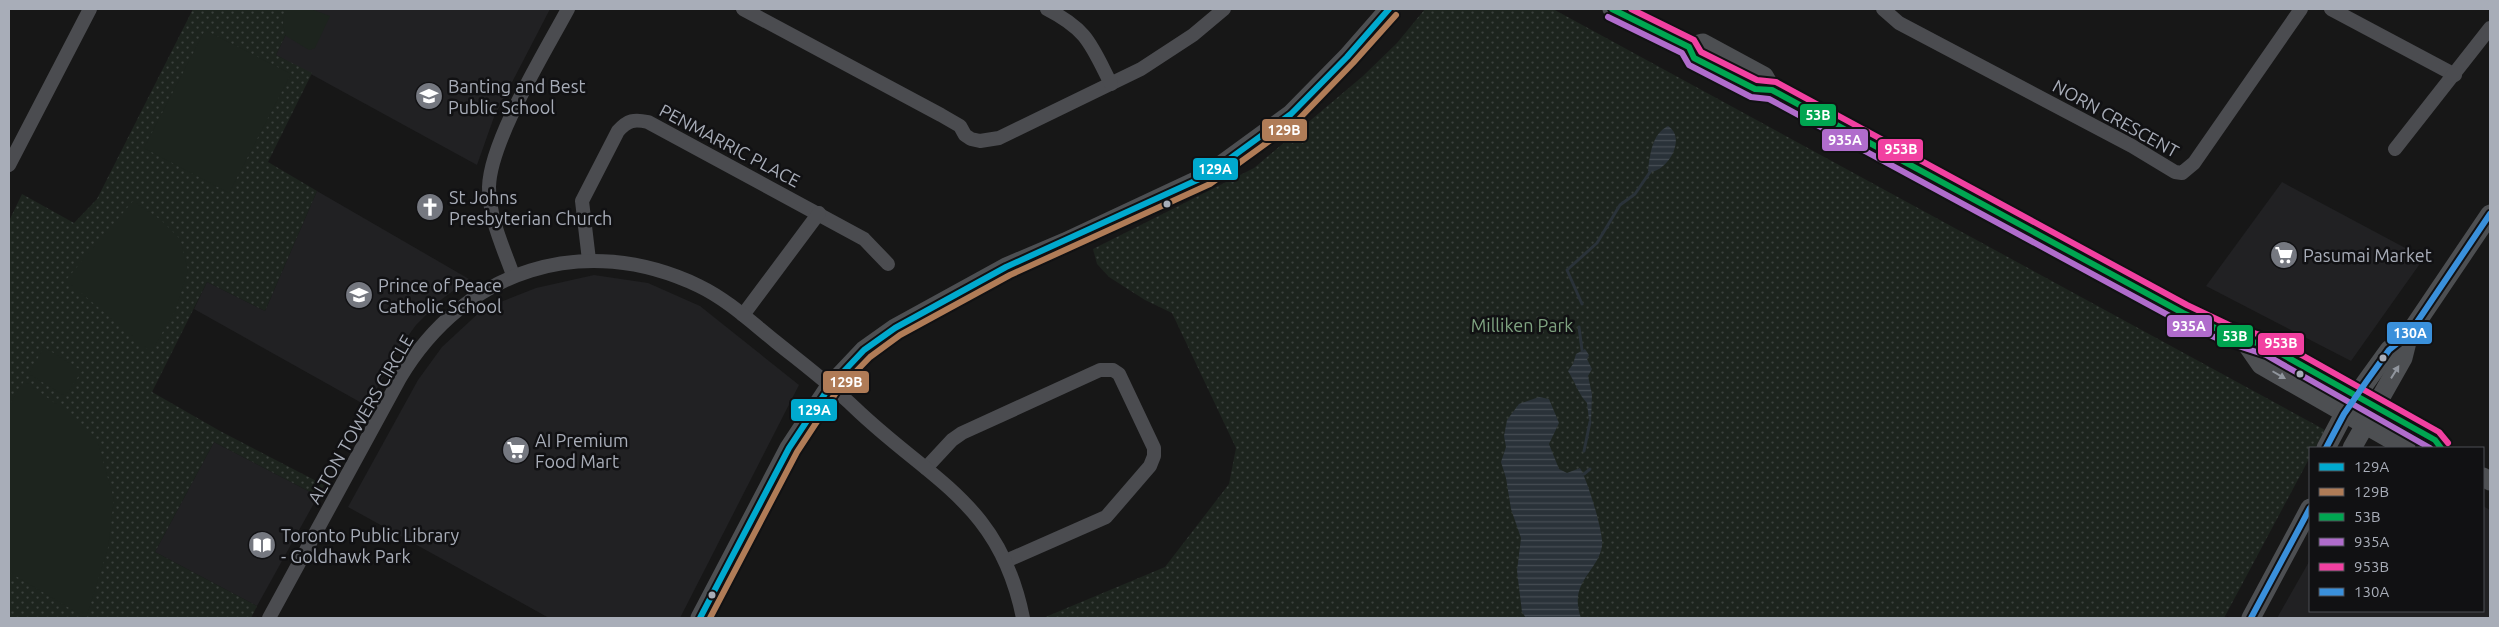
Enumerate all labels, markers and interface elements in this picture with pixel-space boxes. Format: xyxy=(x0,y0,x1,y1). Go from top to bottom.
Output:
street label: NORN CRESCENT xyxy=(2050,75,2182,161)
place label: Banting and Best Public School xyxy=(448,76,586,117)
school or university icon: Banting and Best Public School xyxy=(414,81,444,111)
street label: PENMARRIC PLACE xyxy=(656,99,804,191)
line badge: 53B xyxy=(1799,103,1837,127)
text: 53B xyxy=(1805,107,1831,123)
line badge: 129B xyxy=(1261,118,1308,142)
text: 129B xyxy=(1268,122,1300,138)
line badge: 935A xyxy=(1821,128,1869,152)
text: 935A xyxy=(1828,132,1862,148)
line badge: 953B xyxy=(1877,138,1924,162)
text: 953B xyxy=(1885,141,1917,157)
line badge: 129A xyxy=(1192,157,1239,181)
text: 129A xyxy=(1198,161,1232,177)
place label: St Johns Presbyterian Church xyxy=(449,187,612,228)
church icon: St Johns Presbyterian Church xyxy=(415,192,445,222)
unlabelled marker xyxy=(1162,199,1172,209)
supermarket icon: Pasumai Market xyxy=(2269,240,2299,270)
place label: Pasumai Market xyxy=(2303,245,2432,265)
place label: Prince of Peace Catholic School xyxy=(378,275,502,316)
school or university icon: Prince of Peace Catholic School xyxy=(344,280,374,310)
line badge: 935A xyxy=(2166,314,2213,338)
park label: Milliken Park xyxy=(1471,315,1573,335)
text: 935A xyxy=(2172,318,2206,334)
line badge: 130A xyxy=(2386,321,2433,345)
line badge: 53B xyxy=(2216,324,2254,348)
text: 130A xyxy=(2393,325,2427,341)
text: 53B xyxy=(2222,328,2248,344)
street label: ALTON TOWERS CIRCLE xyxy=(303,331,417,507)
line badge: 953B xyxy=(2257,332,2305,356)
text: 953B xyxy=(2265,335,2297,351)
unlabelled marker xyxy=(2378,353,2388,363)
one-way arrow xyxy=(2390,365,2399,378)
unlabelled marker xyxy=(2295,369,2305,379)
line badge: 129B xyxy=(822,370,870,394)
one-way arrow xyxy=(2272,371,2285,380)
text: 129B xyxy=(830,374,862,390)
line badge: 129A xyxy=(790,398,838,422)
text: 129A xyxy=(797,402,831,418)
place label: AI Premium Food Mart xyxy=(535,430,629,471)
supermarket icon: AI Premium Food Mart xyxy=(501,435,531,465)
legend xyxy=(2309,447,2484,612)
text: 129A xyxy=(2354,458,2389,475)
text: 129B xyxy=(2354,483,2389,500)
text: 53B xyxy=(2354,508,2380,525)
place label: Toronto Public Library - Goldhawk Park xyxy=(281,525,459,566)
library icon: Toronto Public Library - Goldhawk Park xyxy=(247,530,277,560)
text: 935A xyxy=(2354,533,2389,550)
text: 953B xyxy=(2354,558,2389,575)
text: 130A xyxy=(2354,583,2389,600)
unlabelled marker xyxy=(707,590,717,600)

